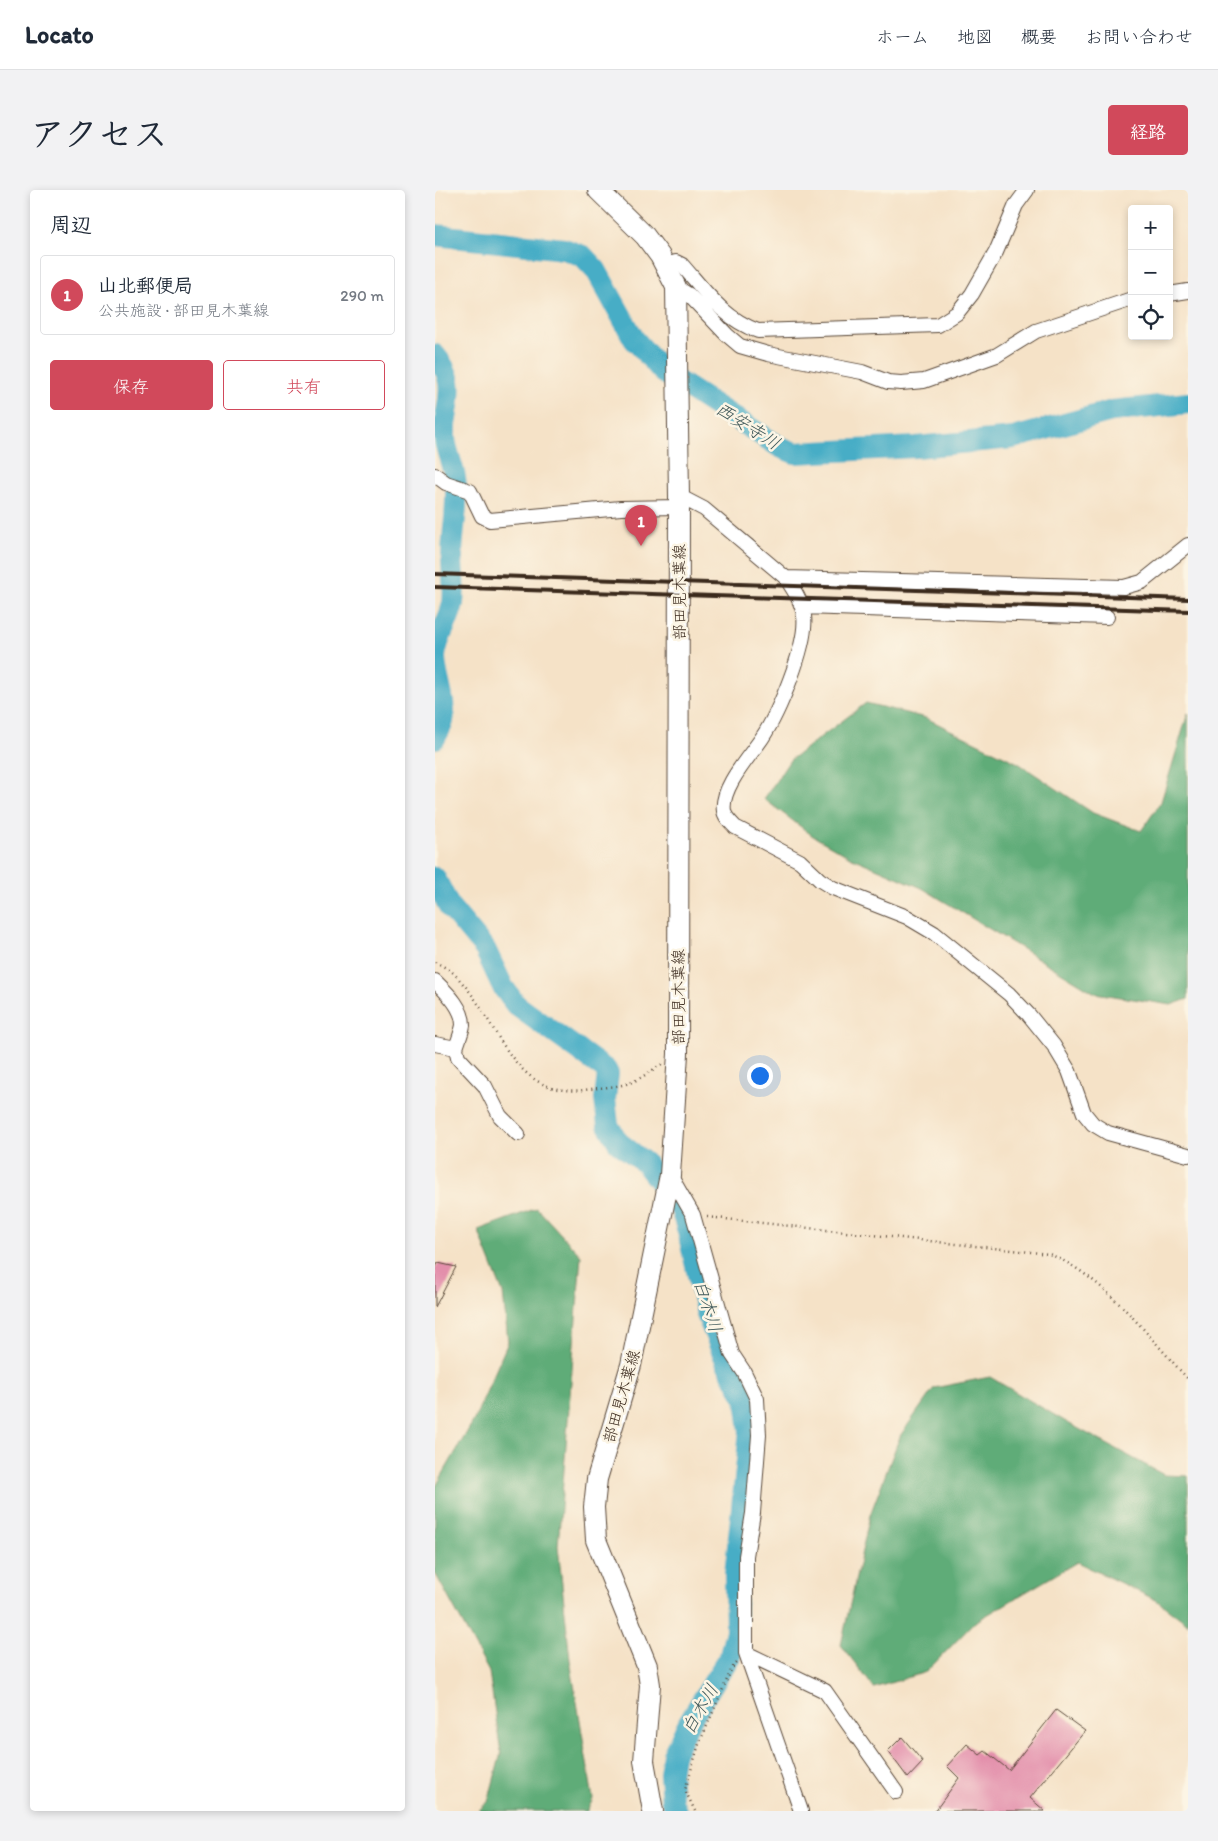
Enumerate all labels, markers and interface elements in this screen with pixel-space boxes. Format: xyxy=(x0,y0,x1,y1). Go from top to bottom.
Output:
text: Locato xyxy=(25,20,94,49)
text: ホーム xyxy=(876,26,929,48)
text: 地図 xyxy=(957,26,993,48)
text: 概要 xyxy=(1021,26,1057,48)
text: お問い合わせ xyxy=(1085,26,1193,48)
button: 経路 xyxy=(1108,105,1188,155)
text: アクセス xyxy=(30,113,168,155)
map controls xyxy=(1128,205,1173,340)
button: + xyxy=(1128,205,1173,250)
text: 周辺 xyxy=(50,212,92,237)
button: − xyxy=(1128,250,1173,295)
text: 山北郵便局 xyxy=(98,274,193,297)
text: 1 xyxy=(63,286,71,305)
text: 290 m xyxy=(340,286,384,305)
button: locate xyxy=(1128,295,1173,340)
text: 公共施設 · 部田見木葉線 xyxy=(98,301,269,320)
button: 保存 xyxy=(50,360,213,410)
button: 共有 xyxy=(223,360,385,410)
water label: 西安寺川 xyxy=(712,398,784,454)
pin: 1 xyxy=(625,505,657,546)
street label: 部田見木葉線 xyxy=(670,544,689,640)
street label: 部田見木葉線 xyxy=(669,949,688,1045)
your location xyxy=(747,1063,773,1089)
water label: 白木川 xyxy=(689,1277,727,1335)
street label: 部田見木葉線 xyxy=(599,1347,644,1445)
water label: 白木川 xyxy=(677,1680,723,1738)

